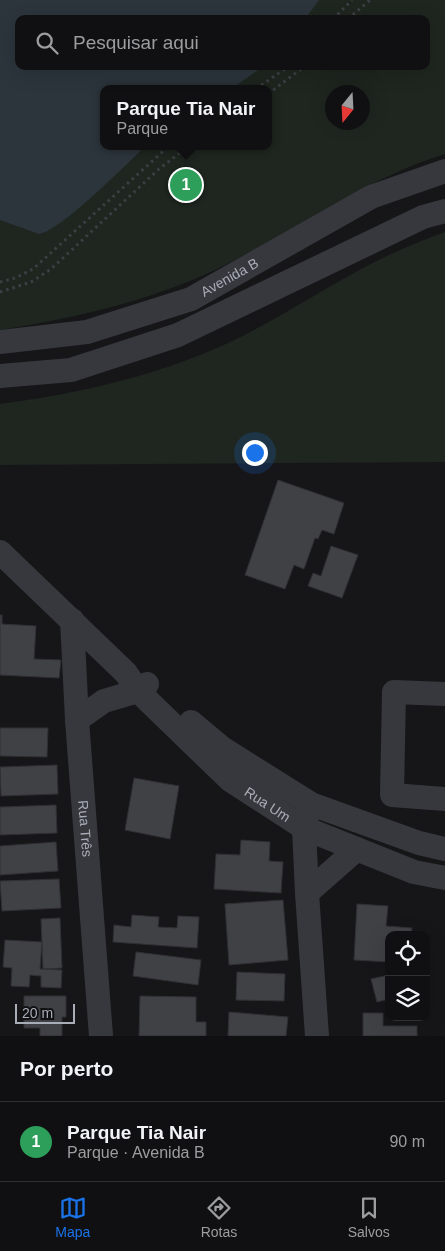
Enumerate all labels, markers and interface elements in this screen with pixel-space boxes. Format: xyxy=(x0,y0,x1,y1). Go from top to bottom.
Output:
search box xyxy=(15,15,430,70)
icon: search xyxy=(33,29,61,57)
text: Pesquisar aqui xyxy=(73,32,199,53)
popup xyxy=(100,85,272,150)
north arrow xyxy=(325,85,370,130)
text: Parque Tia Nair xyxy=(116,98,256,119)
text: Parque xyxy=(116,120,168,137)
pin: 1 xyxy=(170,166,202,204)
street label: Avenida B xyxy=(198,255,261,300)
your location xyxy=(242,440,268,466)
street label: Rua Um xyxy=(242,784,293,825)
street label: Rua Três xyxy=(75,800,95,858)
map controls xyxy=(385,931,430,1021)
button: locate xyxy=(385,931,430,976)
button: layers xyxy=(385,976,430,1021)
scale bar xyxy=(15,1001,75,1024)
text: 20 m xyxy=(22,1005,53,1021)
text: Por perto xyxy=(20,1057,113,1080)
text: Parque Tia Nair xyxy=(67,1122,206,1143)
text: 1 xyxy=(32,1133,40,1150)
text: 90 m xyxy=(389,1133,425,1150)
text: Parque · Avenida B xyxy=(67,1144,205,1161)
tab: Mapa xyxy=(55,1194,90,1240)
tab: Rotas xyxy=(201,1194,237,1240)
tab: Salvos xyxy=(348,1194,390,1240)

